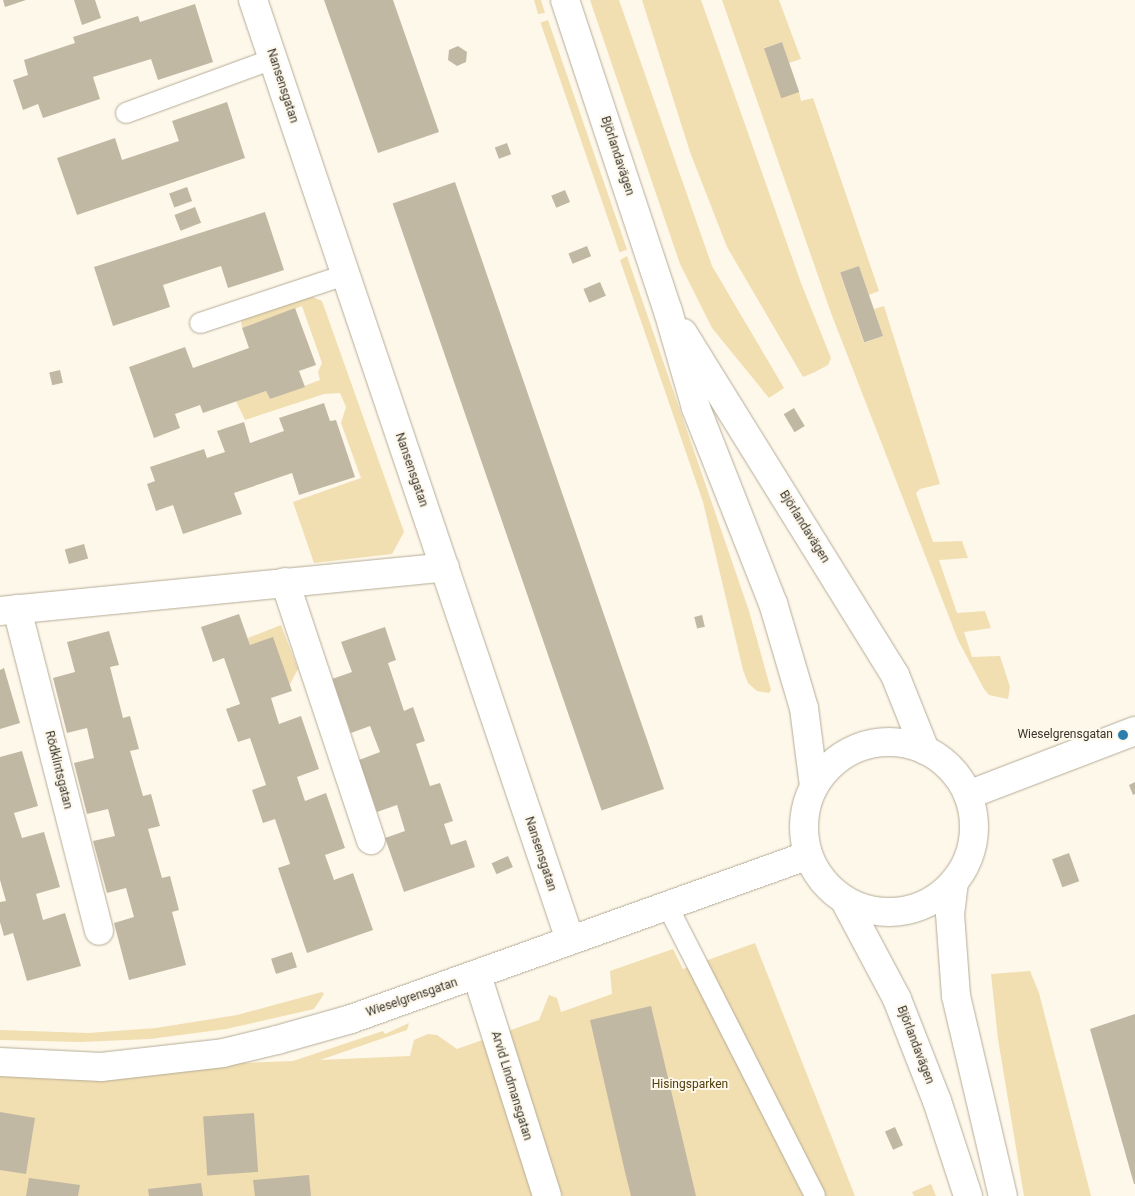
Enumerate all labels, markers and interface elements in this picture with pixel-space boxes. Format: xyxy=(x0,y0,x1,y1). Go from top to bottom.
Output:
street label: Nansensgatan xyxy=(263,47,301,125)
street label: Björlandavägen xyxy=(597,115,637,197)
street label: Nansensgatan xyxy=(392,431,430,509)
street label: Björlandavägen xyxy=(776,488,832,566)
place label: Wieselgrensgatan xyxy=(1017,728,1113,742)
street label: Rödklintsgatan xyxy=(41,729,75,811)
marker: Wieselgrensgatan xyxy=(1117,729,1129,741)
street label: Nansensgatan xyxy=(521,815,559,893)
street label: Wieselgrensgatan xyxy=(364,976,460,1020)
street label: Björlandavägen xyxy=(893,1004,937,1086)
street label: Arvid Lindmansgatan xyxy=(488,1030,534,1142)
park label: Hisingsparken xyxy=(652,1078,728,1092)

